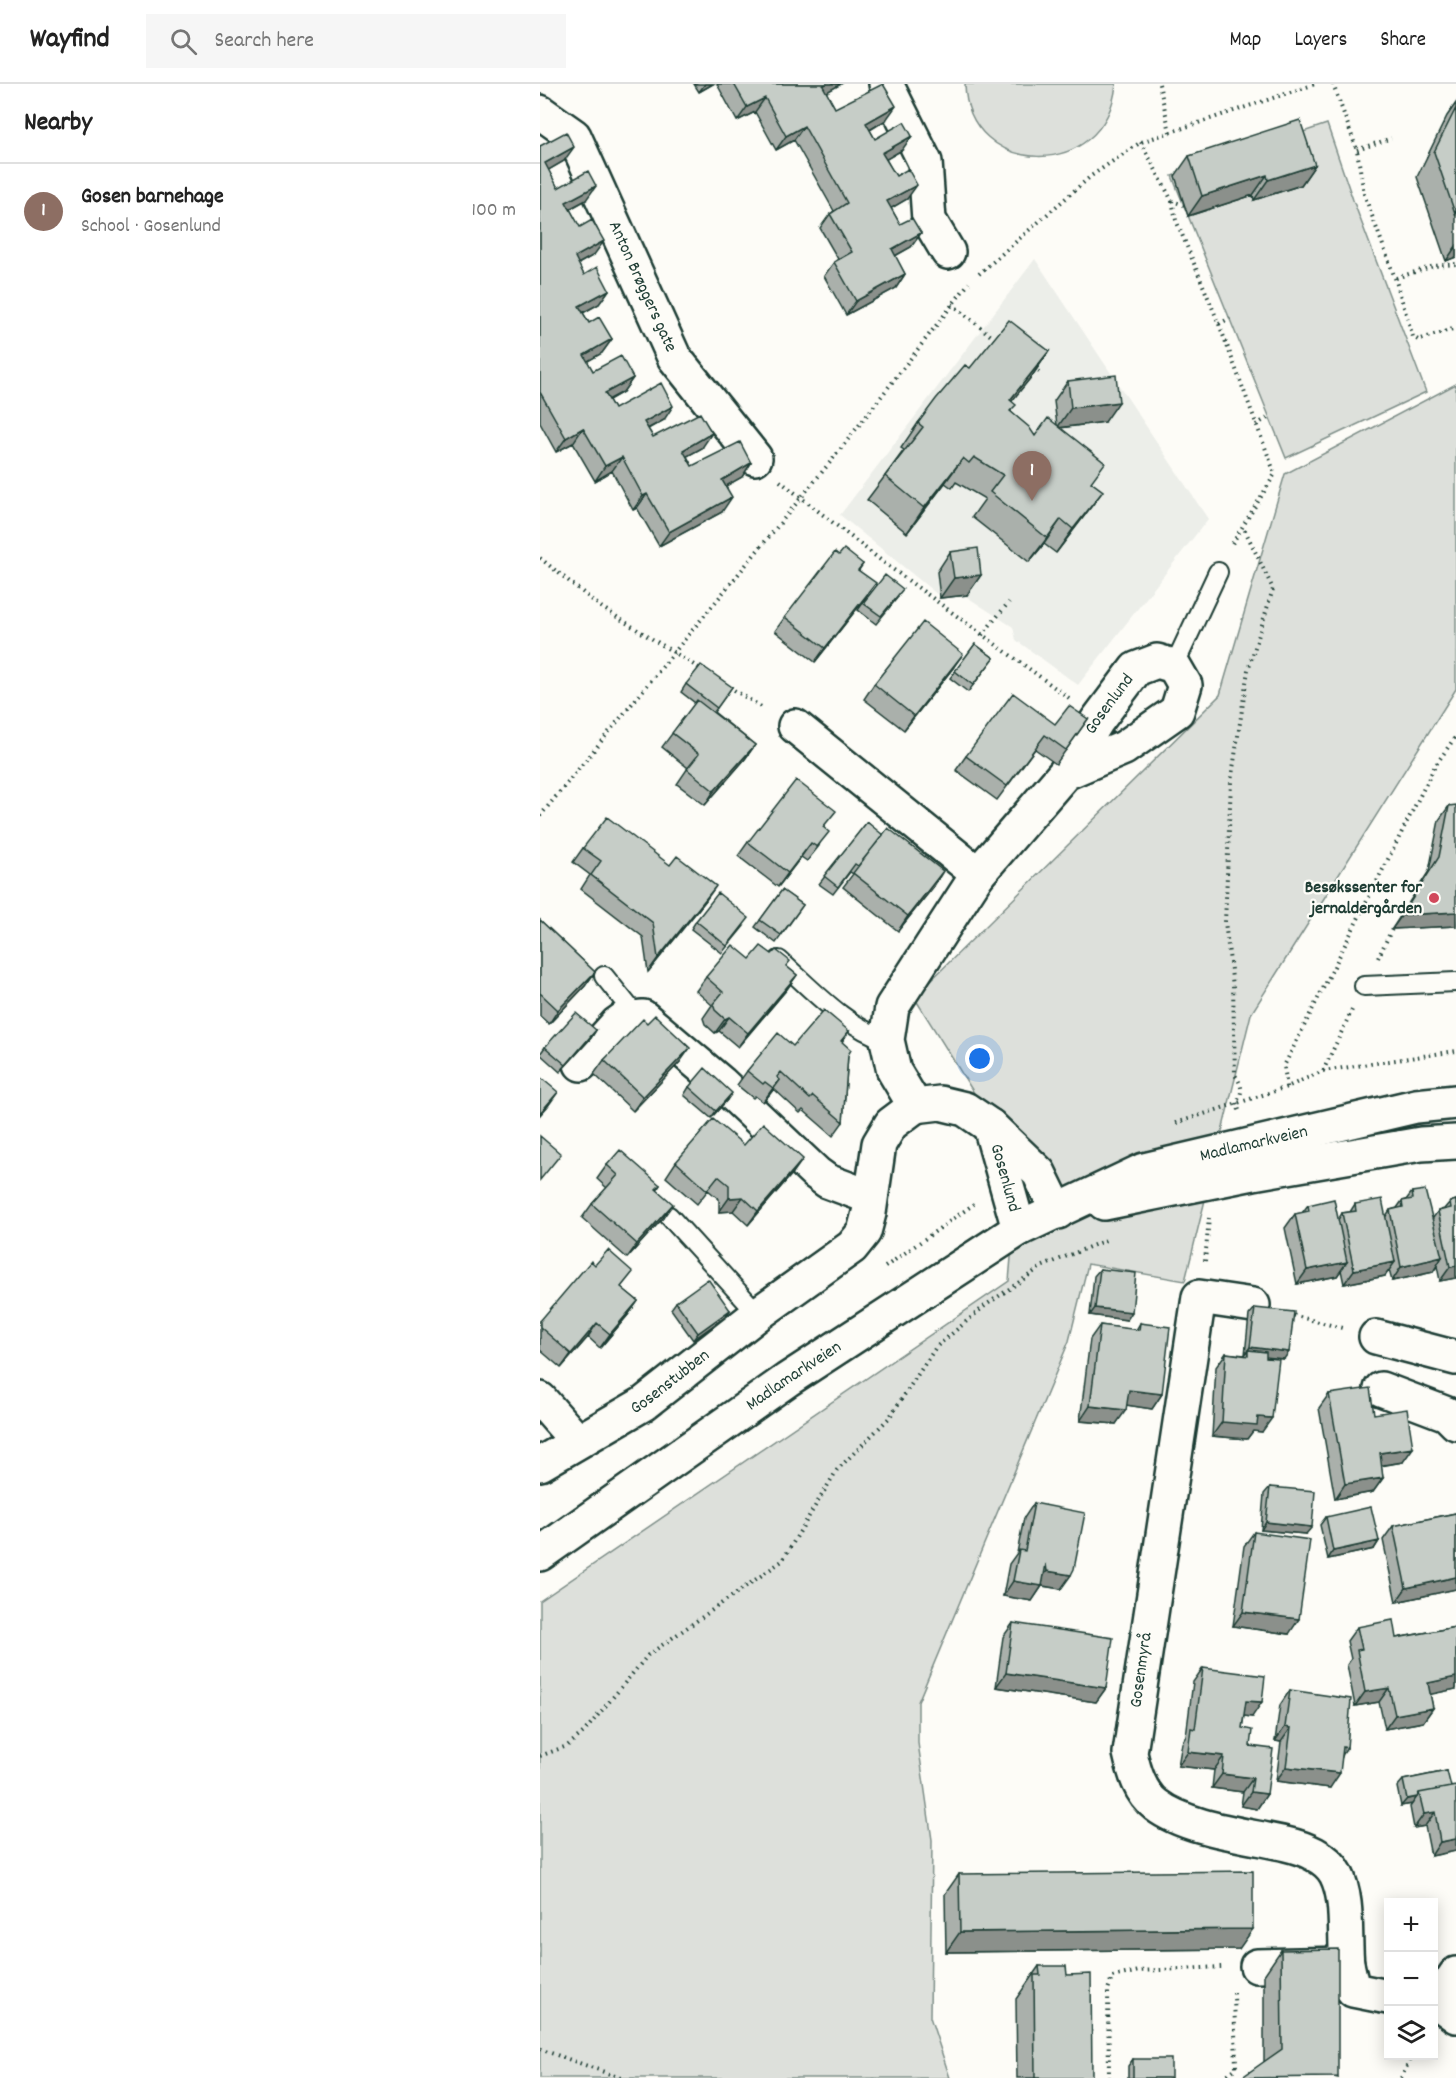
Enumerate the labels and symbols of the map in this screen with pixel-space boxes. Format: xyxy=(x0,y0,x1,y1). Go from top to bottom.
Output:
street label: Anton Brøggers gate xyxy=(602,217,683,356)
pin: 1 xyxy=(1012,452,1052,501)
street label: Gosenlund xyxy=(1079,669,1140,739)
place label: Besøkssenter for jernaldergården xyxy=(1305,876,1422,922)
marker: Besøkssenter for jernaldergården xyxy=(1427,891,1441,905)
your location xyxy=(965,1044,994,1073)
street label: Madlamarkveien xyxy=(1197,1119,1310,1169)
street label: Gosenlund xyxy=(983,1141,1026,1215)
street label: Madlamarkveien xyxy=(741,1335,847,1417)
street label: Gosenstubben xyxy=(626,1344,715,1421)
street label: Gosenmyrå xyxy=(1124,1631,1160,1709)

